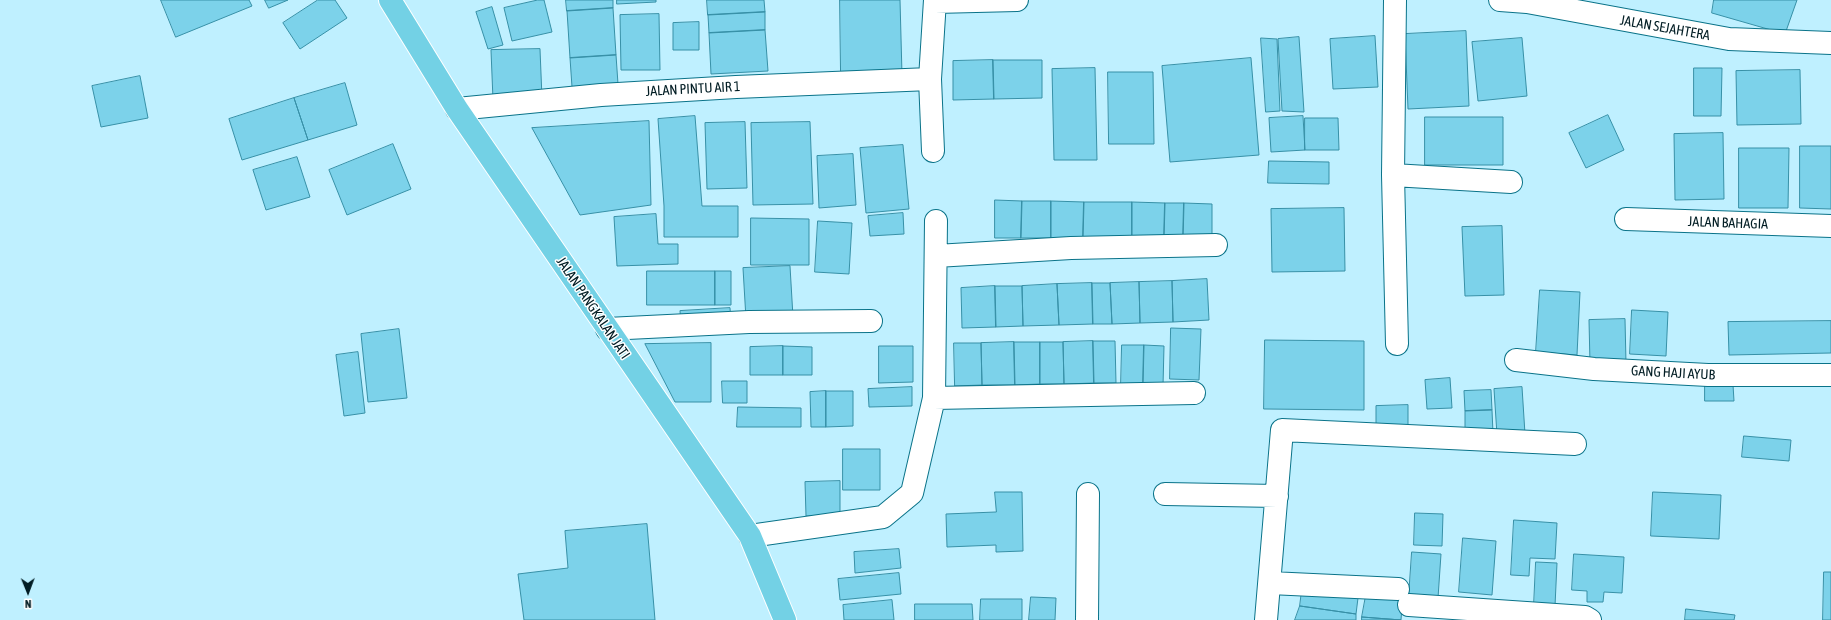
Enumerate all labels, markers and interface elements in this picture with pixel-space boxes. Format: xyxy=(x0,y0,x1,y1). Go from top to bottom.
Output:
street label: JALAN SEJAHTERA xyxy=(1619,12,1711,44)
street label: JALAN PINTU AIR 1 xyxy=(645,78,741,100)
street label: JALAN BAHAGIA xyxy=(1688,213,1768,233)
street label: JALAN PANGKALAN JATI xyxy=(553,254,633,362)
street label: GANG HAJI AYUB xyxy=(1631,362,1715,384)
north arrow xyxy=(8,572,48,612)
text: N xyxy=(25,598,32,610)

